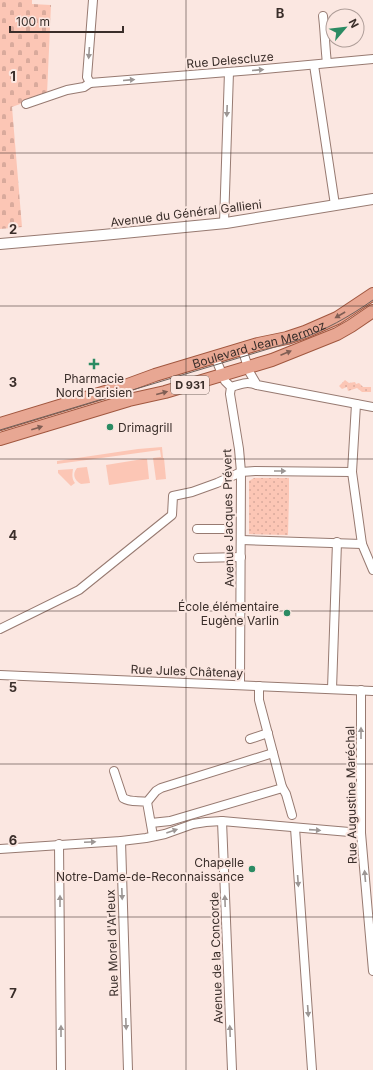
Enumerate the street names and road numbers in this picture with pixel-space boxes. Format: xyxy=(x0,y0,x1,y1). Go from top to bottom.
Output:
street label: Rue Delescluze xyxy=(186,49,274,71)
street label: Avenue du Général Gallieni xyxy=(109,196,263,230)
street label: Boulevard Jean Mermoz xyxy=(190,317,328,371)
road number: D 931 xyxy=(171,376,209,394)
street label: Avenue Jacques Prévert xyxy=(219,449,237,587)
street label: Rue Jules Châtenay xyxy=(130,662,244,680)
street label: Rue Augustine Maréchal xyxy=(342,726,360,864)
street label: Rue Morel d'Arleux xyxy=(103,889,121,997)
street label: Avenue de la Concorde xyxy=(206,892,226,1024)

